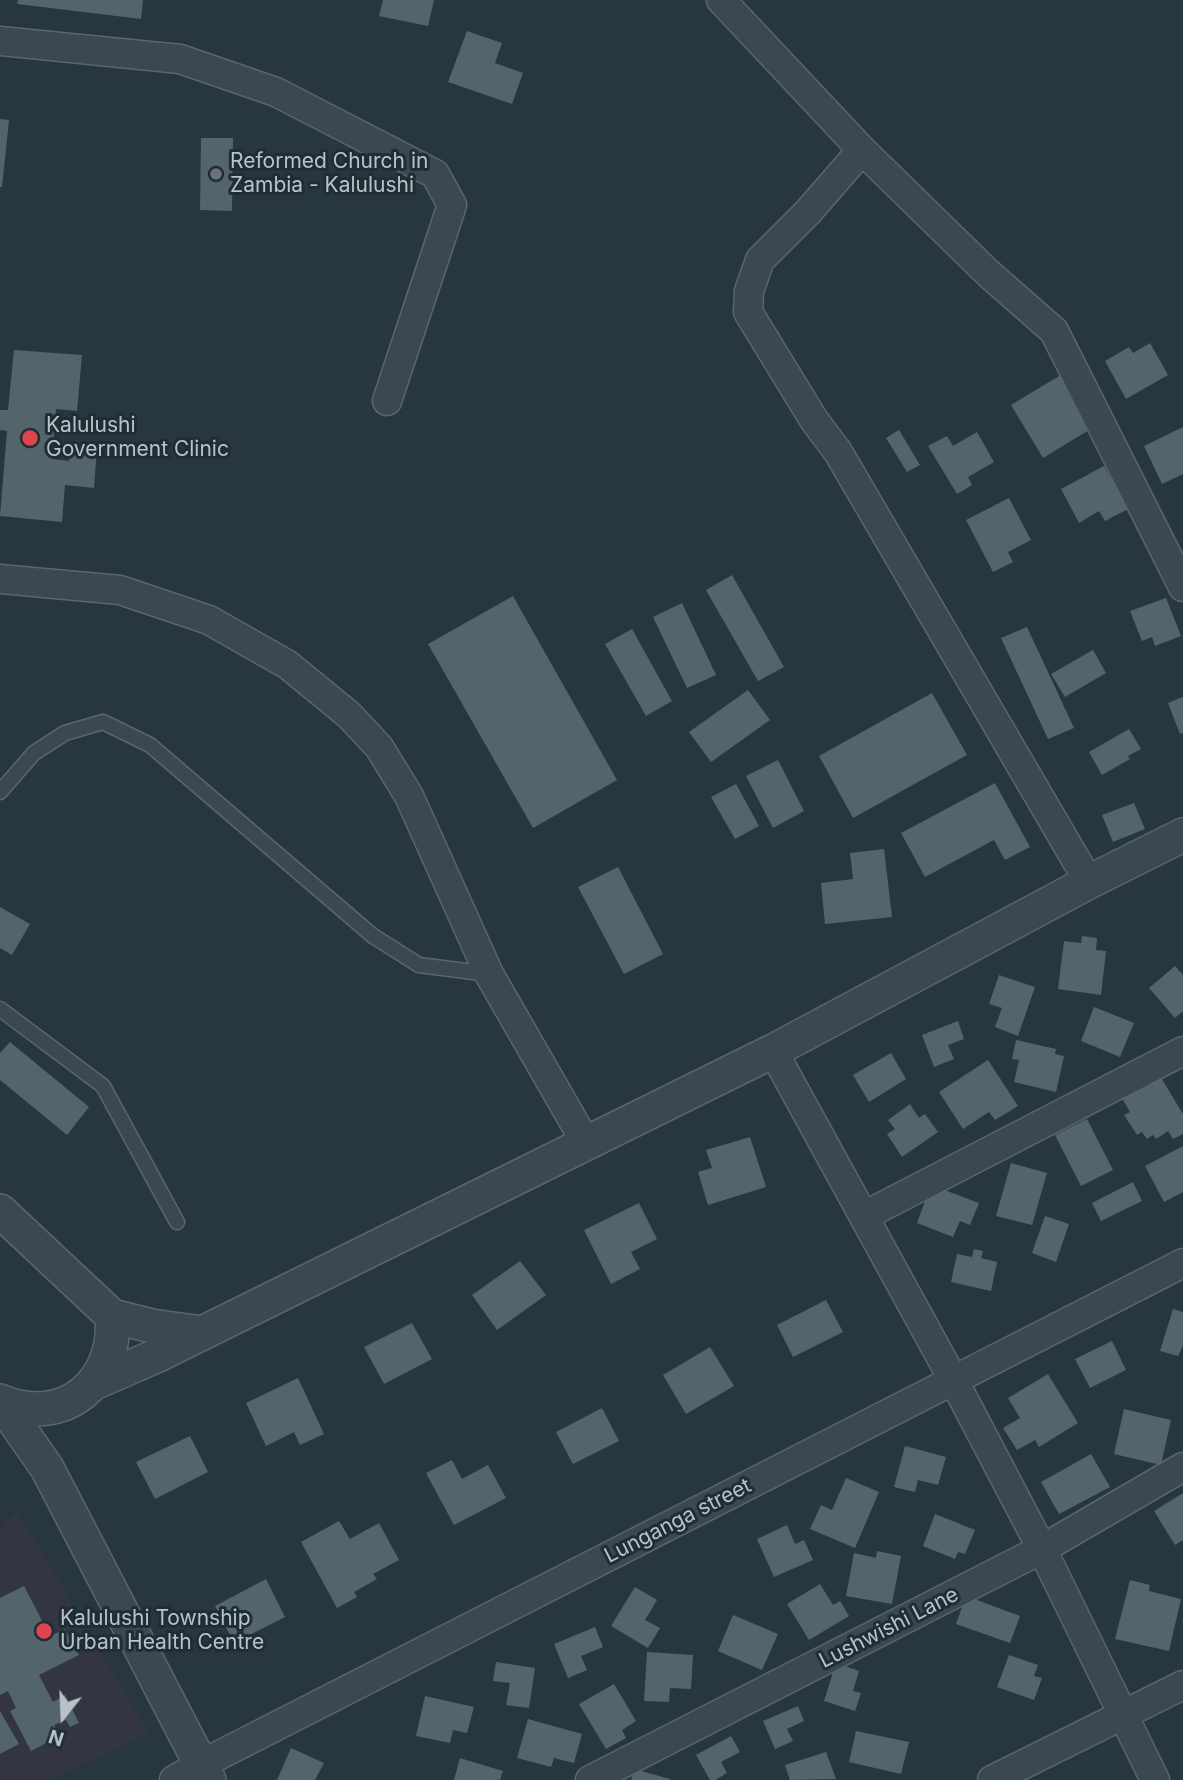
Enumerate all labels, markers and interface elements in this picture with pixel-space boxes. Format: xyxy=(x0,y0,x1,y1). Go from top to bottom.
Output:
place label: Reformed Church in Zambia - Kalulushi xyxy=(230,149,428,199)
marker: Reformed Church in Zambia - Kalulushi xyxy=(208,166,224,182)
place label: Kalulushi Government Clinic xyxy=(46,413,229,463)
marker: Kalulushi Government Clinic xyxy=(20,428,40,448)
street label: Lunganga street xyxy=(600,1473,756,1569)
street label: Lushwishi Lane xyxy=(815,1582,963,1674)
place label: Kalulushi Township Urban Health Centre xyxy=(60,1606,264,1656)
marker: Kalulushi Township Urban Health Centre xyxy=(34,1621,54,1641)
north arrow xyxy=(28,1682,98,1752)
text: N xyxy=(46,1724,67,1751)

